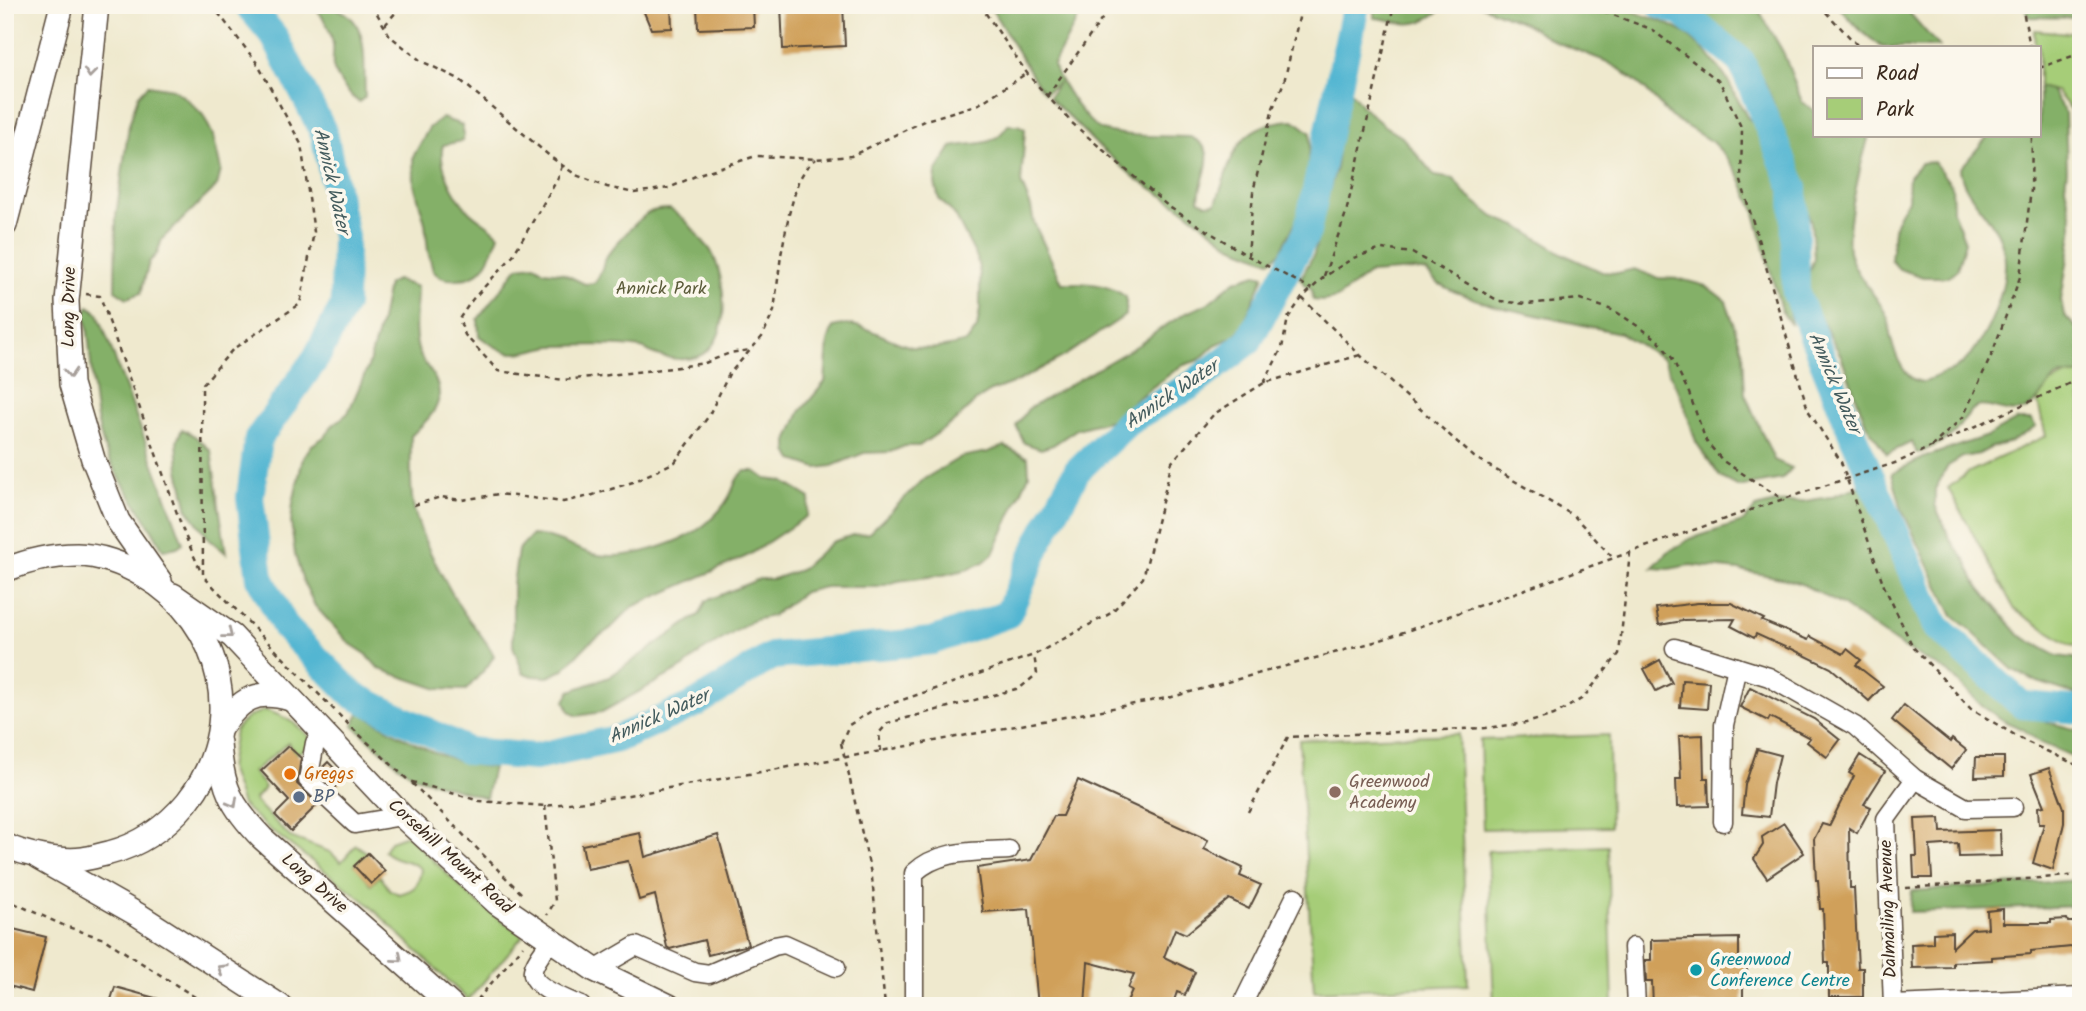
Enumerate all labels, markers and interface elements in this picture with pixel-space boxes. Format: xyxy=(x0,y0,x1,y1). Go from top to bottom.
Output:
legend xyxy=(1813,46,2040,136)
text: Road xyxy=(1876,58,1919,91)
one-way arrow xyxy=(83,68,98,79)
text: Park xyxy=(1876,94,1914,127)
water label: Annick Water xyxy=(304,125,359,240)
street label: Long Drive xyxy=(55,266,85,348)
park label: Annick Park xyxy=(616,275,707,304)
water label: Annick Water xyxy=(1799,328,1870,442)
water label: Annick Water xyxy=(1119,350,1228,437)
one-way arrow xyxy=(63,368,78,379)
one-way arrow xyxy=(220,626,233,638)
water label: Annick Water xyxy=(604,680,717,753)
place label: Greggs xyxy=(304,760,354,789)
marker: Greggs xyxy=(282,766,298,782)
place label: Greenwood Academy xyxy=(1349,768,1430,818)
place label: BP xyxy=(313,783,335,812)
marker: Greenwood Academy xyxy=(1327,784,1343,800)
marker: BP xyxy=(291,789,307,805)
street label: Corsehill Mount Road xyxy=(380,792,520,922)
one-way arrow xyxy=(225,795,238,808)
street label: Dalmailing Avenue xyxy=(1872,839,1906,979)
street label: Long Drive xyxy=(274,847,354,921)
place label: Greenwood Conference Centre xyxy=(1710,946,1850,996)
one-way arrow xyxy=(390,950,403,962)
marker: Greenwood Conference Centre xyxy=(1688,962,1704,978)
one-way arrow xyxy=(217,964,230,977)

